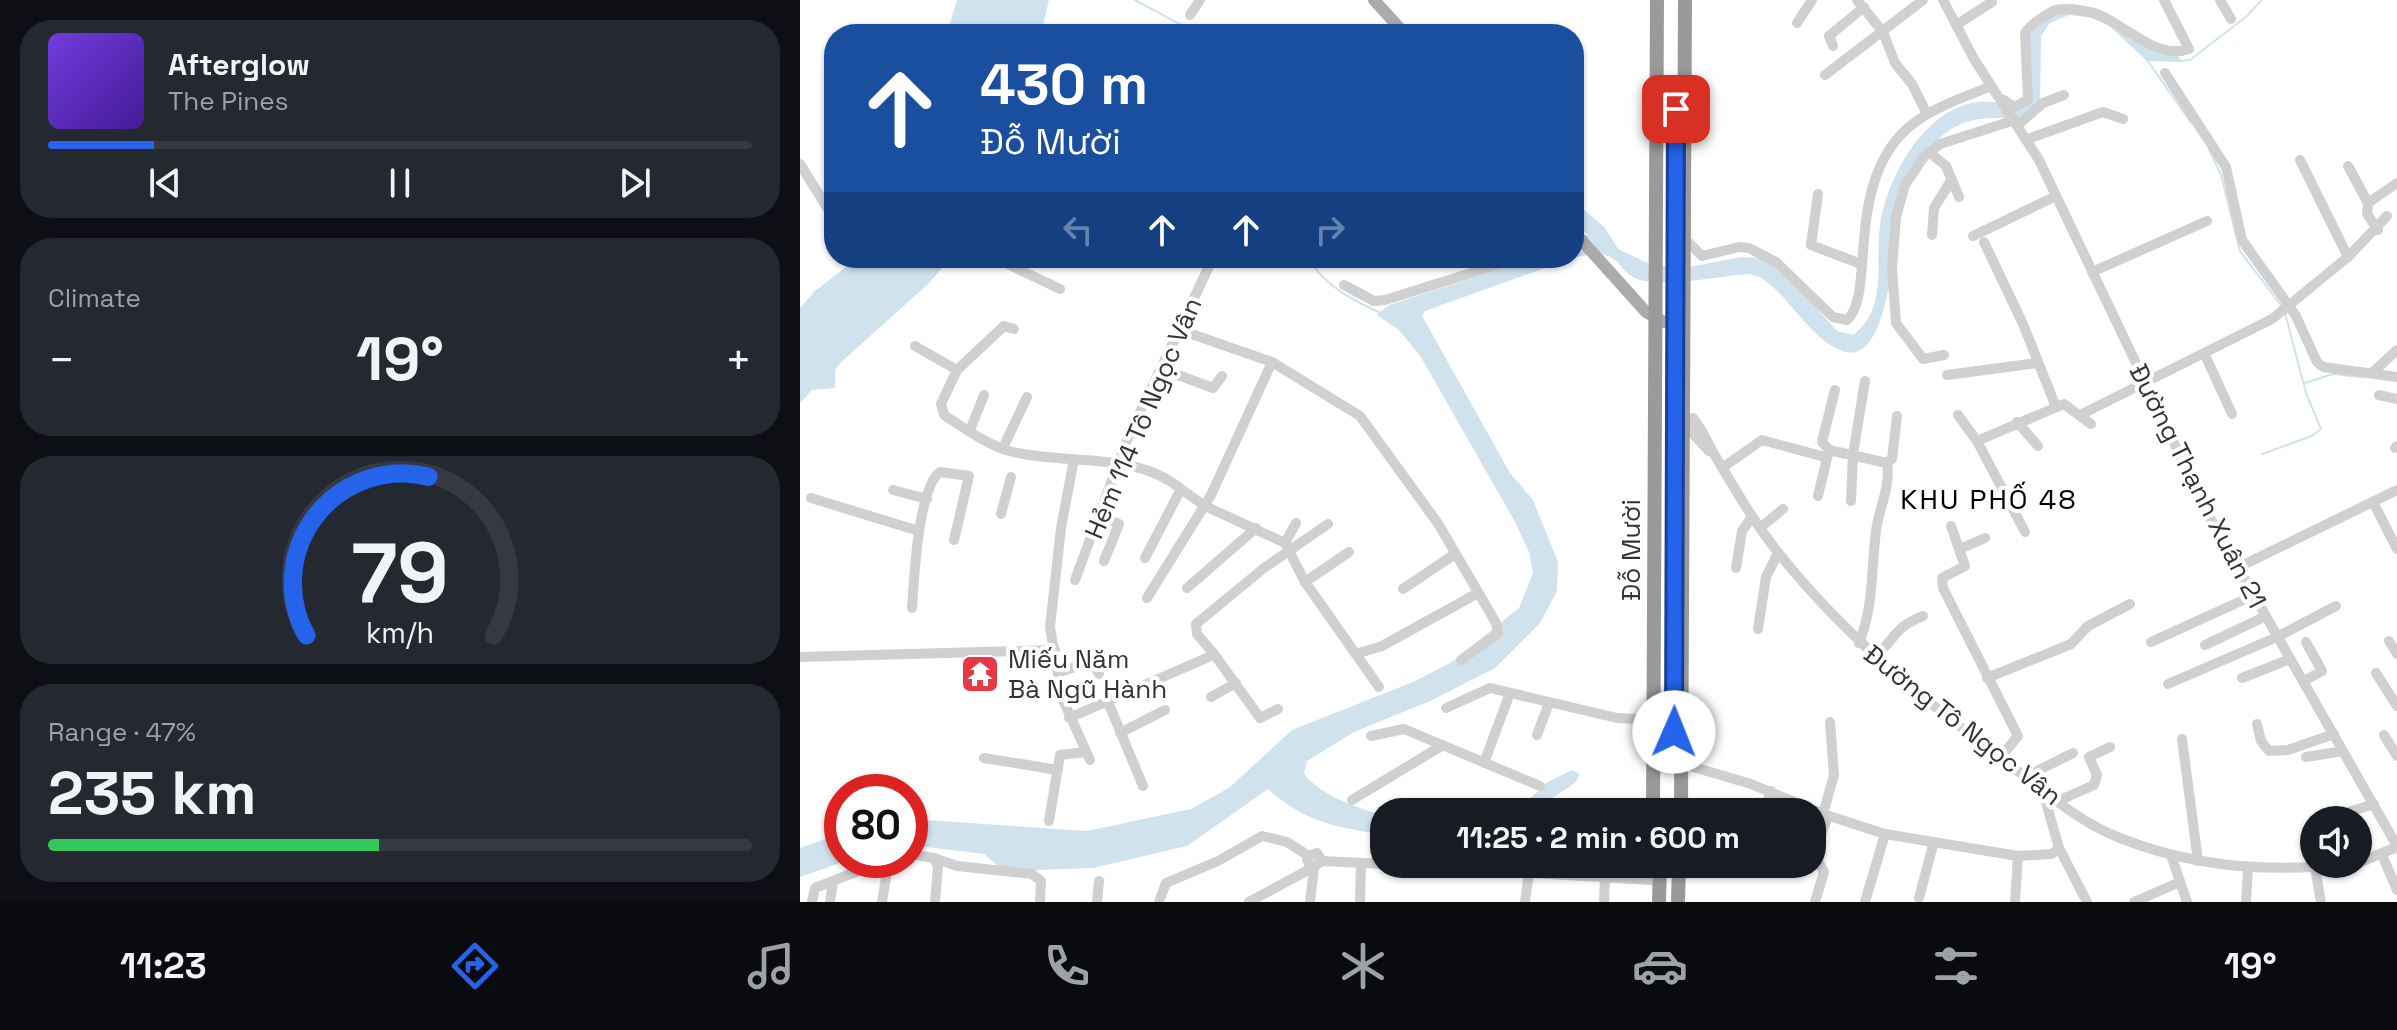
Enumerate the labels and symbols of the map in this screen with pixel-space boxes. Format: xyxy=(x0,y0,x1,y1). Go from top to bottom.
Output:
pin xyxy=(1642,75,1710,143)
street label: Hẻm 114 Tô Ngọc Vân xyxy=(1077,292,1209,544)
street label: Đường Thạnh Xuân 21 xyxy=(2122,358,2274,614)
district label: KHU PHỐ 48 xyxy=(1900,481,2078,517)
street label: Đỗ Mười xyxy=(1614,499,1648,601)
street label: Đường Tô Ngọc Vân xyxy=(1857,637,2069,813)
place label: Miếu Năm Bà Ngũ Hành xyxy=(1008,642,1167,706)
temple icon: Miếu Năm Bà Ngũ Hành xyxy=(959,653,1001,695)
position arrow xyxy=(1632,690,1716,774)
speed limit sign: 80 xyxy=(824,774,928,878)

